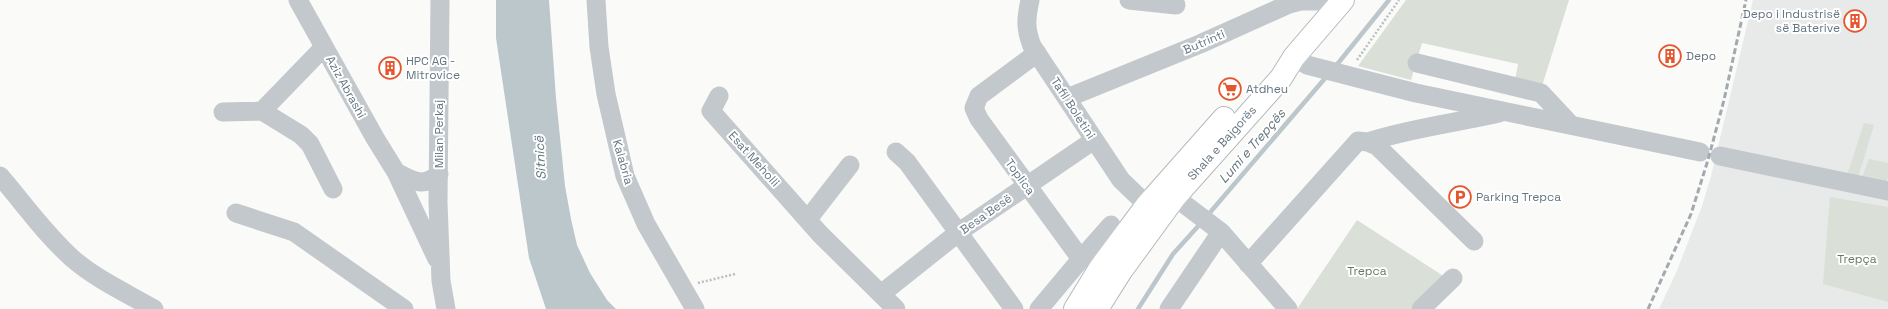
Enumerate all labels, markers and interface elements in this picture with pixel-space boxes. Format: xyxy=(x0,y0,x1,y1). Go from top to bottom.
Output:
place label: Depo i Industrisë së Baterive xyxy=(1743,6,1840,36)
building icon: Depo i Industrisë së Baterive xyxy=(1842,8,1868,34)
street label: Butrinti xyxy=(1181,26,1227,58)
building icon: Depo xyxy=(1657,43,1683,69)
place label: Depo xyxy=(1686,48,1716,64)
street label: Aziz Abrashi xyxy=(322,53,370,121)
place label: HPC AG - Mitrovice xyxy=(406,53,460,83)
building icon: HPC AG - Mitrovice xyxy=(377,55,403,81)
street label: Tafil Boletini xyxy=(1047,74,1099,142)
supermarket icon: Atdheu xyxy=(1217,76,1243,102)
place label: Atdheu xyxy=(1246,81,1288,97)
street label: Milan Perkaj xyxy=(431,100,447,168)
street label: Shala e Bajgorës xyxy=(1184,102,1260,184)
water label: Lumi e Trepçës xyxy=(1215,104,1290,187)
street label: Esat Meholli xyxy=(725,128,783,190)
water label: Sitnicë xyxy=(530,134,550,180)
street label: Kalabria xyxy=(609,138,637,186)
street label: Toplica xyxy=(1001,156,1039,198)
parking icon: Parking Trepca xyxy=(1447,184,1473,210)
place label: Parking Trepca xyxy=(1476,189,1561,205)
street label: Besa Besë xyxy=(957,190,1015,238)
park label: Trepça xyxy=(1837,251,1877,267)
park label: Trepca xyxy=(1347,263,1387,279)

